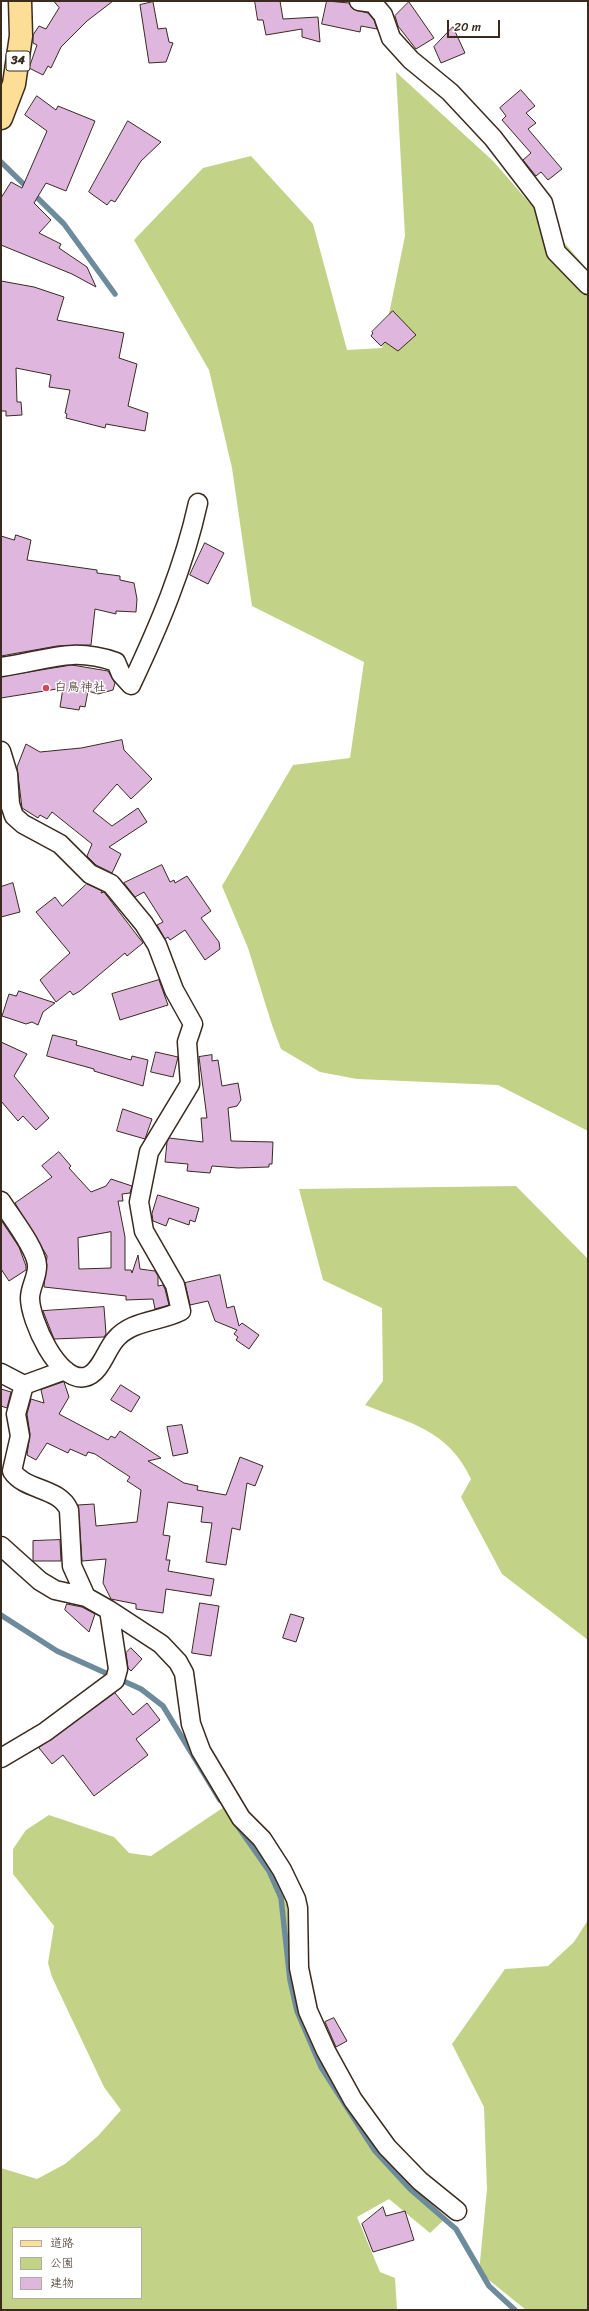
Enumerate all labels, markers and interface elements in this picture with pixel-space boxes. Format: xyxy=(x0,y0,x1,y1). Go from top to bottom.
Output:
scale bar xyxy=(449,12,502,38)
text: 20 m xyxy=(454,16,481,38)
road number: 34 xyxy=(6,51,30,71)
place label: 白鳥神社 xyxy=(54,680,106,696)
marker: 白鳥神社 xyxy=(41,683,51,693)
legend xyxy=(12,2227,142,2299)
text: 道路 xyxy=(50,2232,74,2254)
text: 公園 xyxy=(50,2252,74,2274)
text: 建物 xyxy=(50,2272,74,2294)

